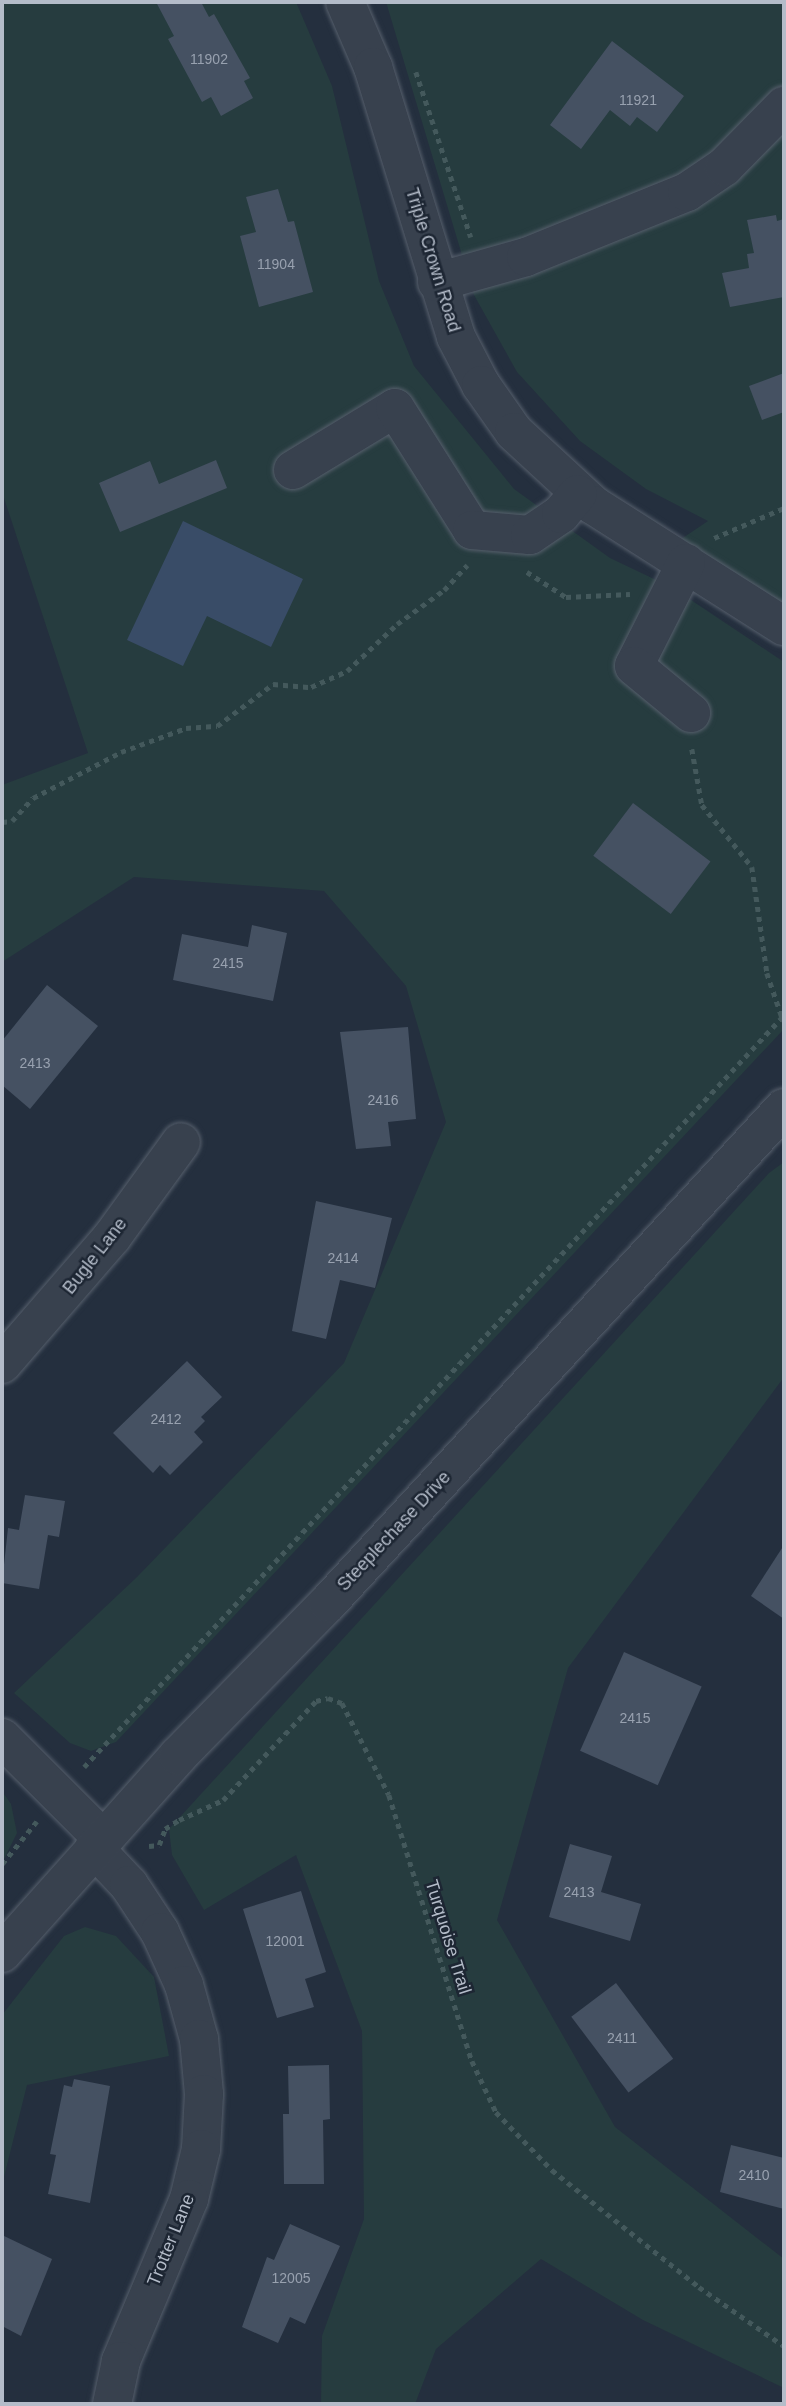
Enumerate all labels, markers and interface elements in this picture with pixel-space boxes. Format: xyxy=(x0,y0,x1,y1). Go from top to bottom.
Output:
house number: 11902 xyxy=(190,51,228,67)
house number: 11921 xyxy=(619,92,657,108)
street label: Triple Crown Road xyxy=(401,185,465,335)
house number: 11904 xyxy=(257,256,295,272)
house number: 2415 xyxy=(212,955,244,971)
house number: 2413 xyxy=(19,1055,51,1071)
house number: 2416 xyxy=(367,1092,399,1108)
street label: Bugle Lane xyxy=(58,1213,132,1299)
house number: 2414 xyxy=(327,1250,359,1266)
house number: 2412 xyxy=(150,1411,182,1427)
street label: Steeplechase Drive xyxy=(333,1467,455,1595)
house number: 2415 xyxy=(619,1710,651,1726)
street label: Turquoise Trail xyxy=(420,1877,476,1997)
house number: 2413 xyxy=(563,1884,595,1900)
house number: 12001 xyxy=(266,1933,304,1949)
house number: 2411 xyxy=(607,2030,637,2046)
house number: 2410 xyxy=(738,2167,770,2183)
street label: Trotter Lane xyxy=(143,2191,199,2289)
house number: 12005 xyxy=(272,2270,310,2286)

